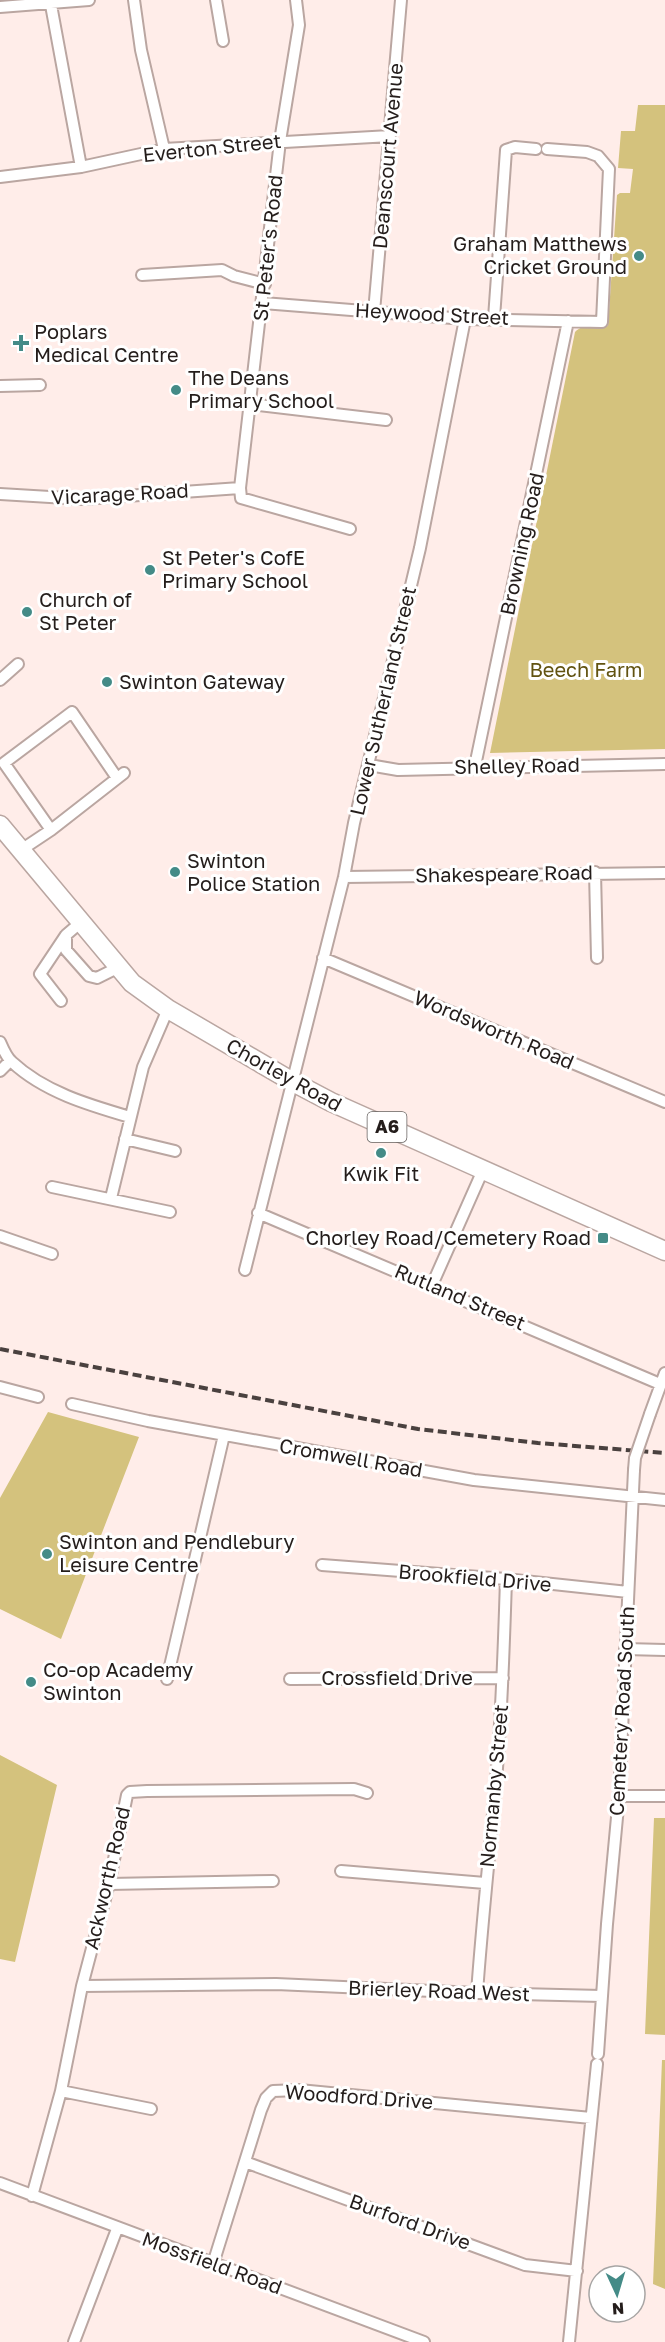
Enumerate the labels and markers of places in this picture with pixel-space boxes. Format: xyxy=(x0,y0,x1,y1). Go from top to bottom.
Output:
place label: Graham Matthews Cricket Ground xyxy=(453,231,627,278)
marker: Graham Matthews Cricket Ground xyxy=(632,249,646,263)
place label: Poplars Medical Centre xyxy=(34,319,179,366)
marker: Poplars Medical Centre xyxy=(12,334,30,352)
place label: The Deans Primary School xyxy=(188,365,334,412)
marker: The Deans Primary School xyxy=(169,383,183,397)
place label: St Peter's CofE Primary School xyxy=(162,545,308,592)
marker: St Peter's CofE Primary School xyxy=(143,563,157,577)
place label: Church of St Peter xyxy=(39,587,132,634)
marker: Church of St Peter xyxy=(20,605,34,619)
place label: Swinton Gateway xyxy=(119,669,285,693)
marker: Swinton Gateway xyxy=(100,675,114,689)
place label: Swinton Police Station xyxy=(187,848,320,895)
marker: Swinton Police Station xyxy=(168,865,182,879)
marker: Kwik Fit xyxy=(374,1146,388,1160)
place label: Kwik Fit xyxy=(343,1161,419,1185)
place label: Chorley Road/Cemetery Road xyxy=(305,1225,591,1249)
marker: Chorley Road/Cemetery Road xyxy=(596,1231,610,1245)
place label: Swinton and Pendlebury Leisure Centre xyxy=(59,1529,294,1576)
marker: Swinton and Pendlebury Leisure Centre xyxy=(40,1547,54,1561)
place label: Co-op Academy Swinton xyxy=(43,1657,193,1704)
marker: Co-op Academy Swinton xyxy=(24,1675,38,1689)

